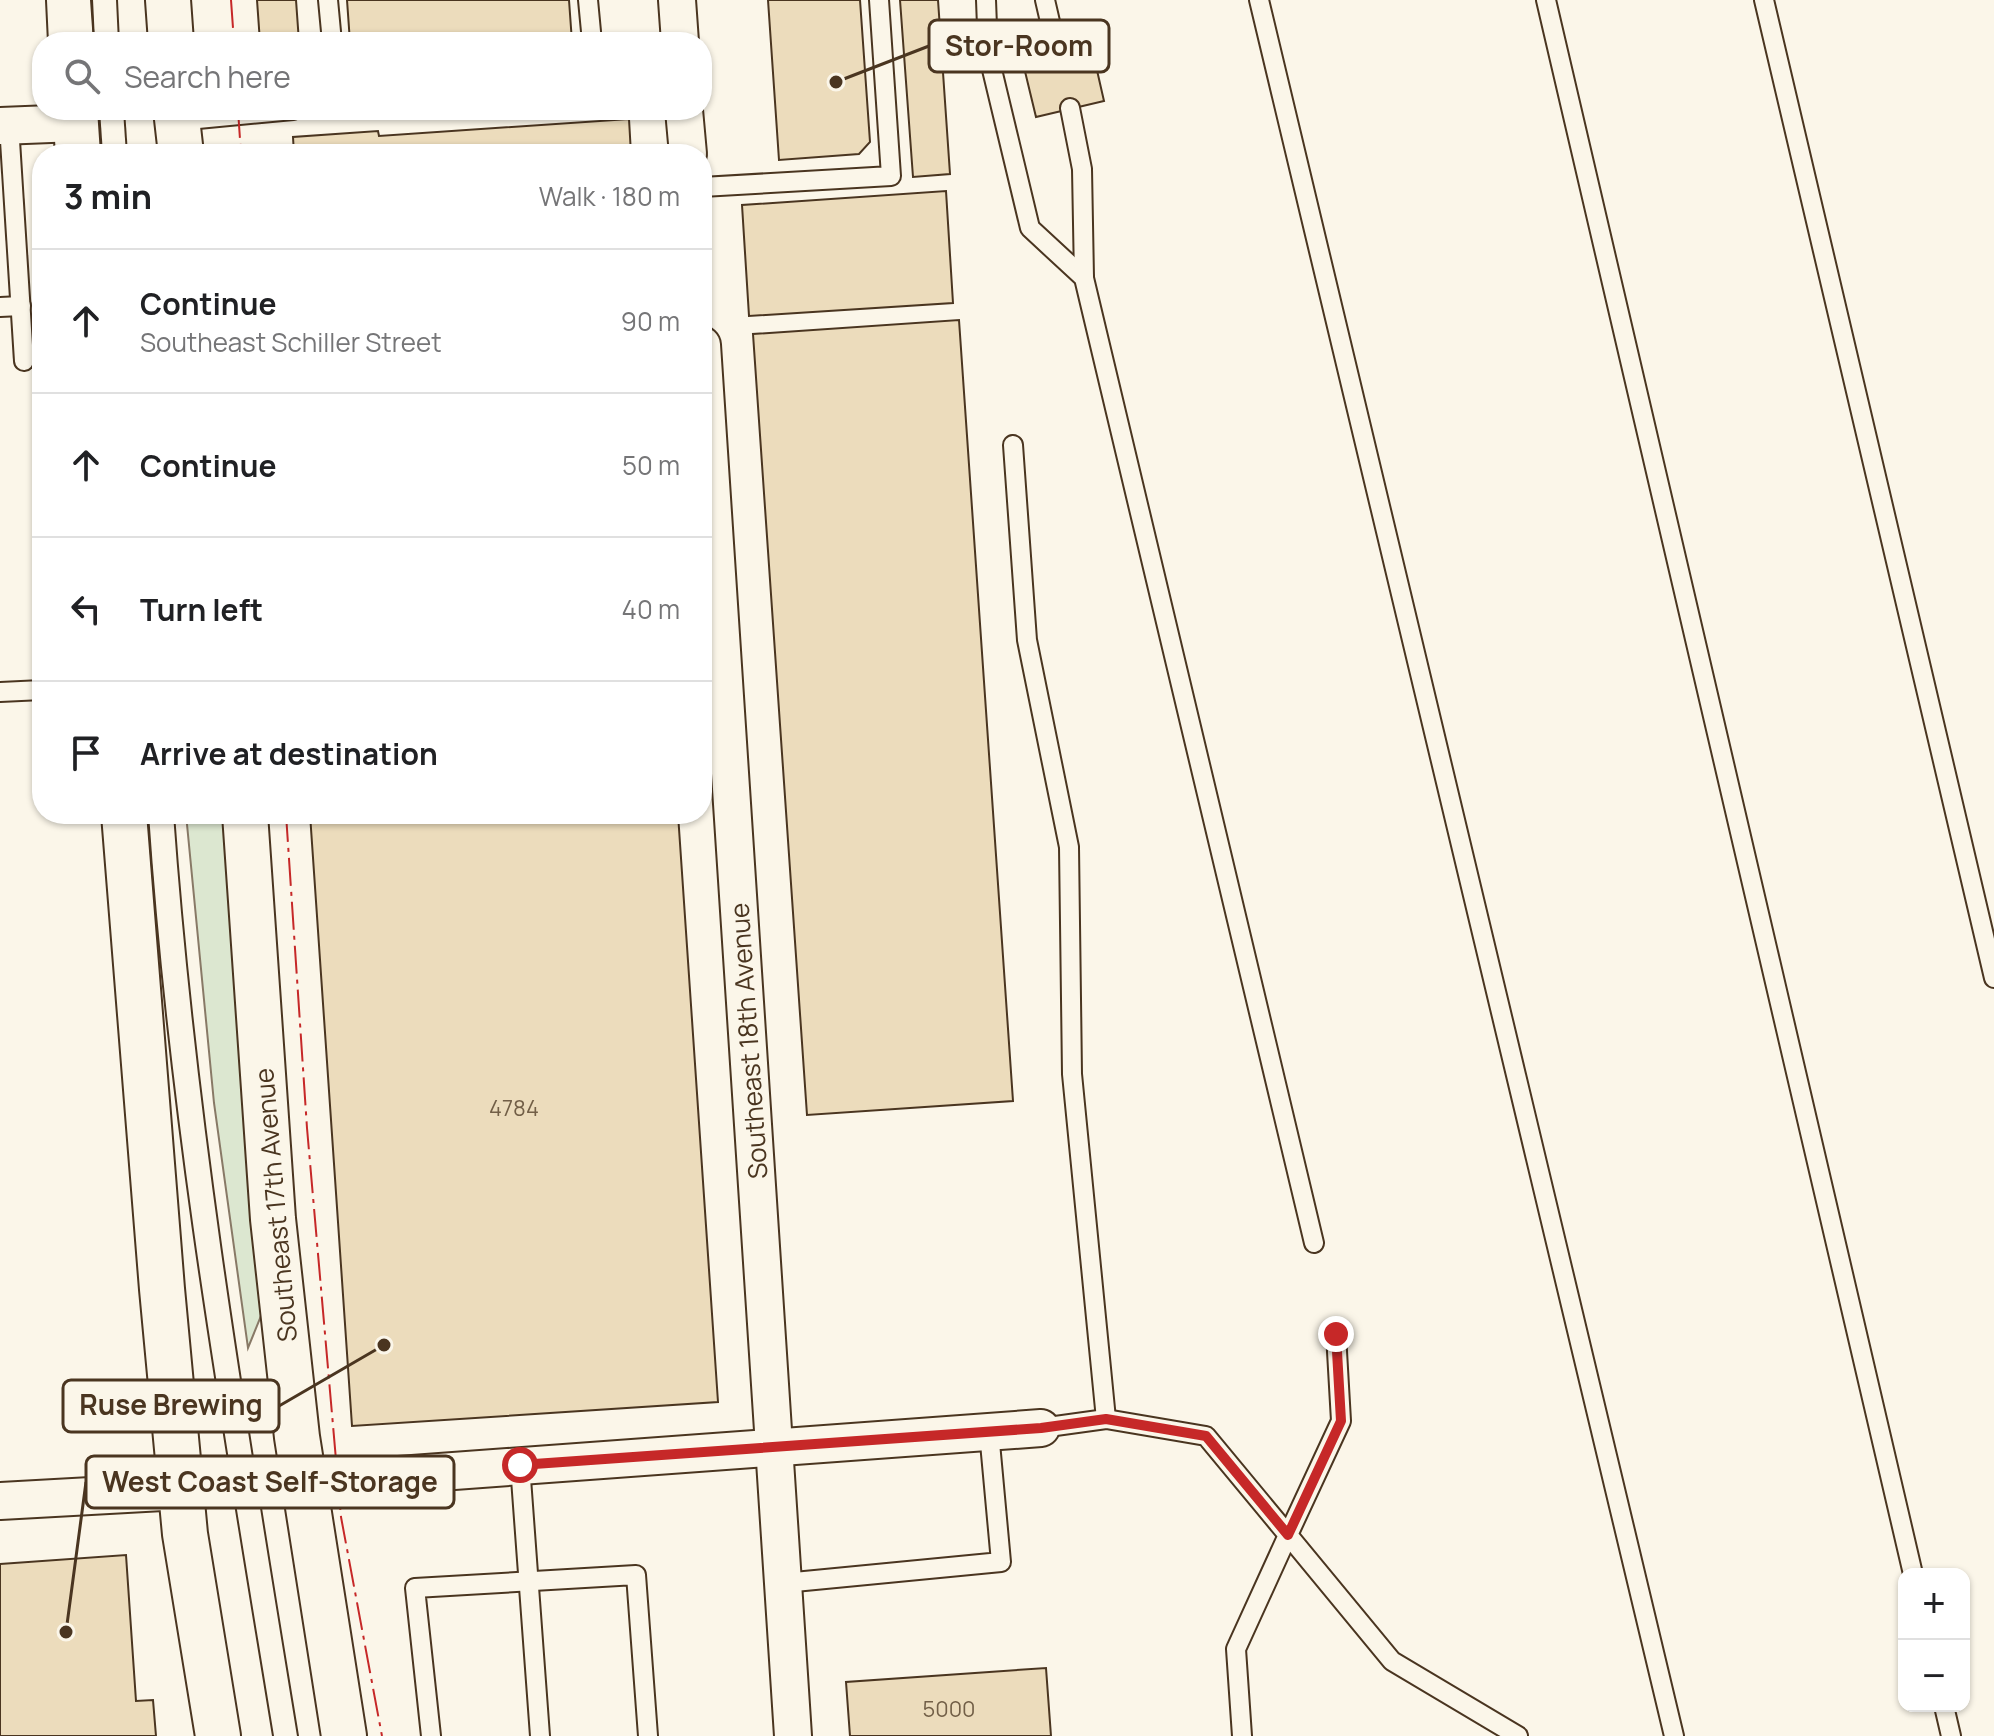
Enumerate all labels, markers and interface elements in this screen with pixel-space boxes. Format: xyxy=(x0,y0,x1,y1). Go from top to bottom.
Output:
callout: Stor-Room xyxy=(929,20,1109,72)
text: Stor-Room xyxy=(945,26,1093,64)
search box xyxy=(32,32,712,120)
icon: search xyxy=(60,54,104,98)
text: Search here xyxy=(124,56,291,97)
text: 3 min xyxy=(64,173,152,219)
text: Walk · 180 m xyxy=(539,178,680,214)
text: Continue xyxy=(140,283,276,324)
icon: ahead xyxy=(64,299,108,343)
text: 90 m xyxy=(621,303,680,339)
text: Southeast Schiller Street xyxy=(140,324,442,360)
icon: ahead xyxy=(64,443,108,487)
text: Continue xyxy=(140,445,276,486)
text: 50 m xyxy=(622,447,680,483)
icon: left xyxy=(64,587,108,631)
text: Turn left xyxy=(140,589,263,630)
text: 40 m xyxy=(622,591,680,627)
icon: arrive xyxy=(64,731,108,775)
text: Arrive at destination xyxy=(140,733,438,774)
street label: Southeast 18th Avenue xyxy=(720,902,776,1180)
street label: Southeast 17th Avenue xyxy=(245,1067,305,1343)
house number: 4784 xyxy=(489,1093,539,1123)
route end xyxy=(1318,1316,1354,1352)
callout: Ruse Brewing xyxy=(63,1380,279,1432)
text: Ruse Brewing xyxy=(79,1385,263,1423)
route start xyxy=(502,1447,538,1483)
callout: West Coast Self-Storage xyxy=(86,1456,454,1508)
text: West Coast Self-Storage xyxy=(102,1462,438,1500)
map controls xyxy=(1898,1568,1970,1712)
button: + xyxy=(1898,1568,1970,1640)
button: − xyxy=(1898,1640,1970,1712)
house number: 5000 xyxy=(923,1694,975,1724)

